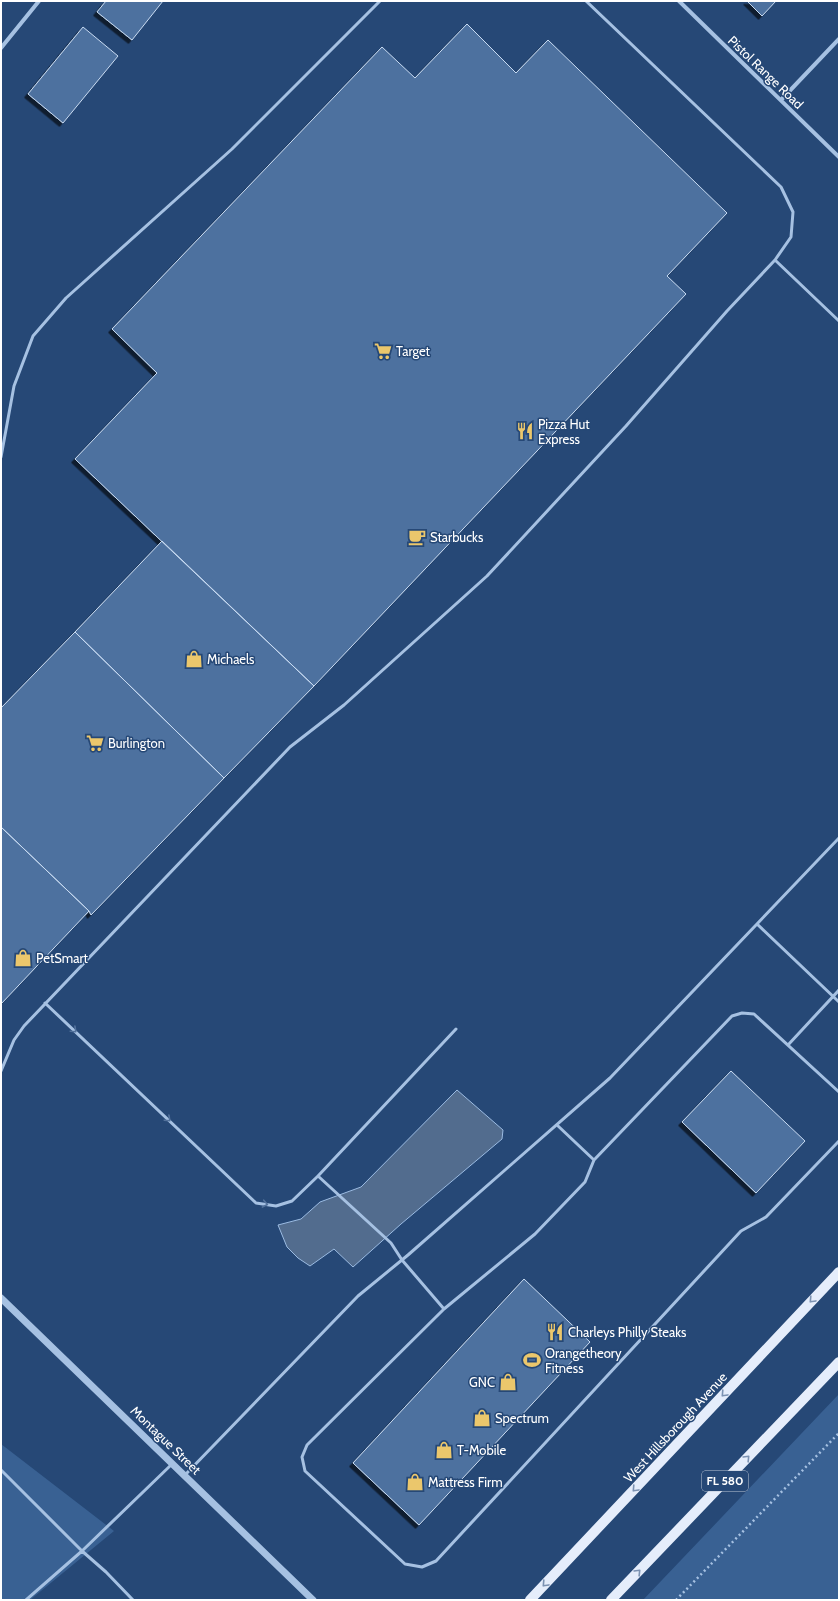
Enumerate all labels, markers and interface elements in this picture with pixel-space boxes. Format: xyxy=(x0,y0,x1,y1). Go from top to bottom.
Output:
street label: Pistol Range Road xyxy=(725,32,807,112)
supermarket icon: Target xyxy=(373,341,393,361)
place label: Target xyxy=(396,343,431,359)
place label: Pizza Hut Express xyxy=(538,416,590,447)
restaurant icon: Pizza Hut Express xyxy=(515,421,535,441)
cafe icon: Starbucks xyxy=(407,527,427,547)
place label: Starbucks xyxy=(430,529,484,545)
shop icon: Michaels xyxy=(184,649,204,669)
place label: Michaels xyxy=(207,651,255,667)
supermarket icon: Burlington xyxy=(85,733,105,753)
place label: Burlington xyxy=(108,735,165,751)
shop icon: PetSmart xyxy=(13,948,33,968)
place label: PetSmart xyxy=(36,950,89,966)
one-way arrow xyxy=(69,1025,77,1033)
one-way arrow xyxy=(163,1115,171,1122)
one-way arrow xyxy=(262,1200,268,1208)
one-way arrow xyxy=(809,1295,817,1303)
restaurant icon: Charleys Philly Steaks xyxy=(545,1322,565,1342)
place label: Charleys Philly Steaks xyxy=(568,1324,687,1340)
place label: Orangetheory Fitness xyxy=(545,1345,622,1376)
sports icon: Orangetheory Fitness xyxy=(522,1350,542,1370)
street label: West Hillsborough Avenue xyxy=(620,1368,730,1485)
shop icon: GNC xyxy=(498,1372,518,1392)
place label: GNC xyxy=(469,1374,495,1390)
one-way arrow xyxy=(721,1389,729,1397)
street label: Montague Street xyxy=(127,1402,205,1478)
shop icon: Spectrum xyxy=(472,1408,492,1428)
place label: Spectrum xyxy=(495,1410,549,1426)
shop icon: T-Mobile xyxy=(434,1440,454,1460)
place label: T-Mobile xyxy=(457,1442,506,1458)
one-way arrow xyxy=(742,1455,750,1463)
road number: FL 580 xyxy=(702,1471,748,1491)
shop icon: Mattress Firm xyxy=(405,1472,425,1492)
place label: Mattress Firm xyxy=(428,1474,503,1490)
one-way arrow xyxy=(632,1484,639,1492)
one-way arrow xyxy=(633,1569,641,1577)
one-way arrow xyxy=(543,1579,550,1586)

